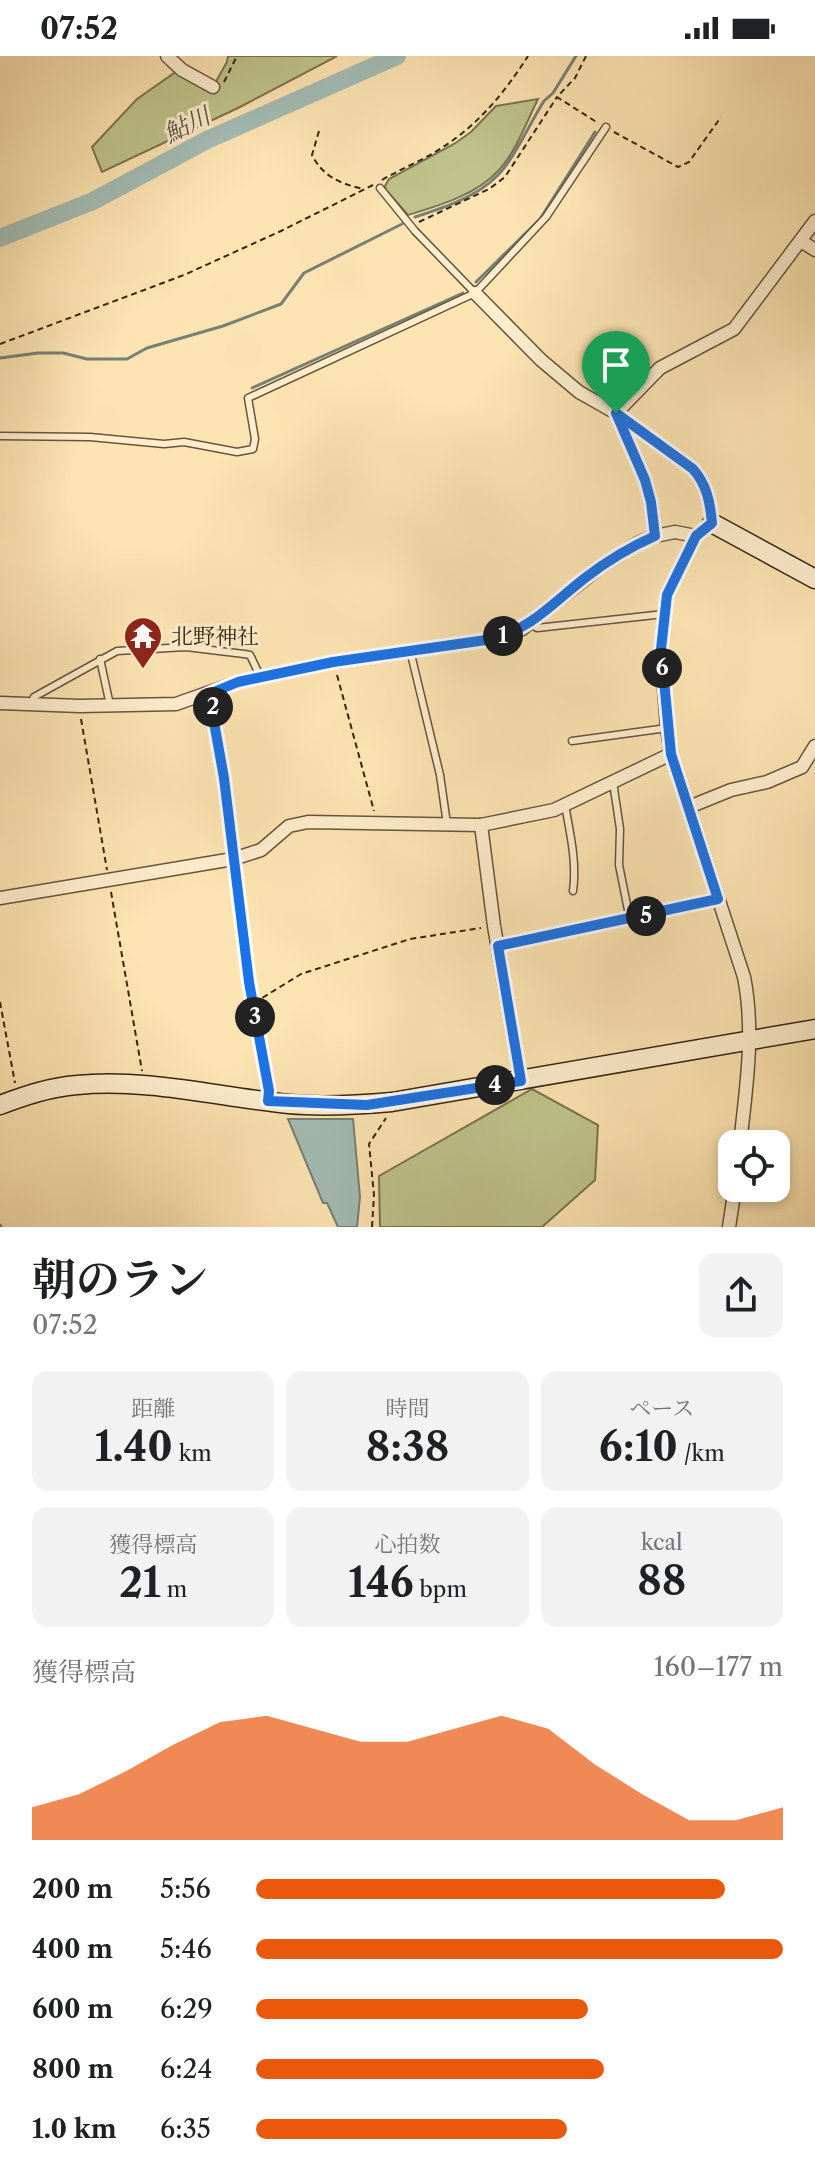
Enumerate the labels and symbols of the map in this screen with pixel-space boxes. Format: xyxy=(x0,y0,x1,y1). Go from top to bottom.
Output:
water label: 鮎川 xyxy=(159,100,217,148)
pin xyxy=(582,331,650,413)
temple icon: 北野神社 xyxy=(122,615,164,670)
pin: 1 xyxy=(483,616,523,656)
place label: 北野神社 xyxy=(171,623,259,650)
pin: 6 xyxy=(642,648,682,688)
pin: 2 xyxy=(193,687,233,727)
pin: 5 xyxy=(626,896,666,936)
pin: 3 xyxy=(235,997,275,1037)
pin: 4 xyxy=(475,1065,515,1105)

